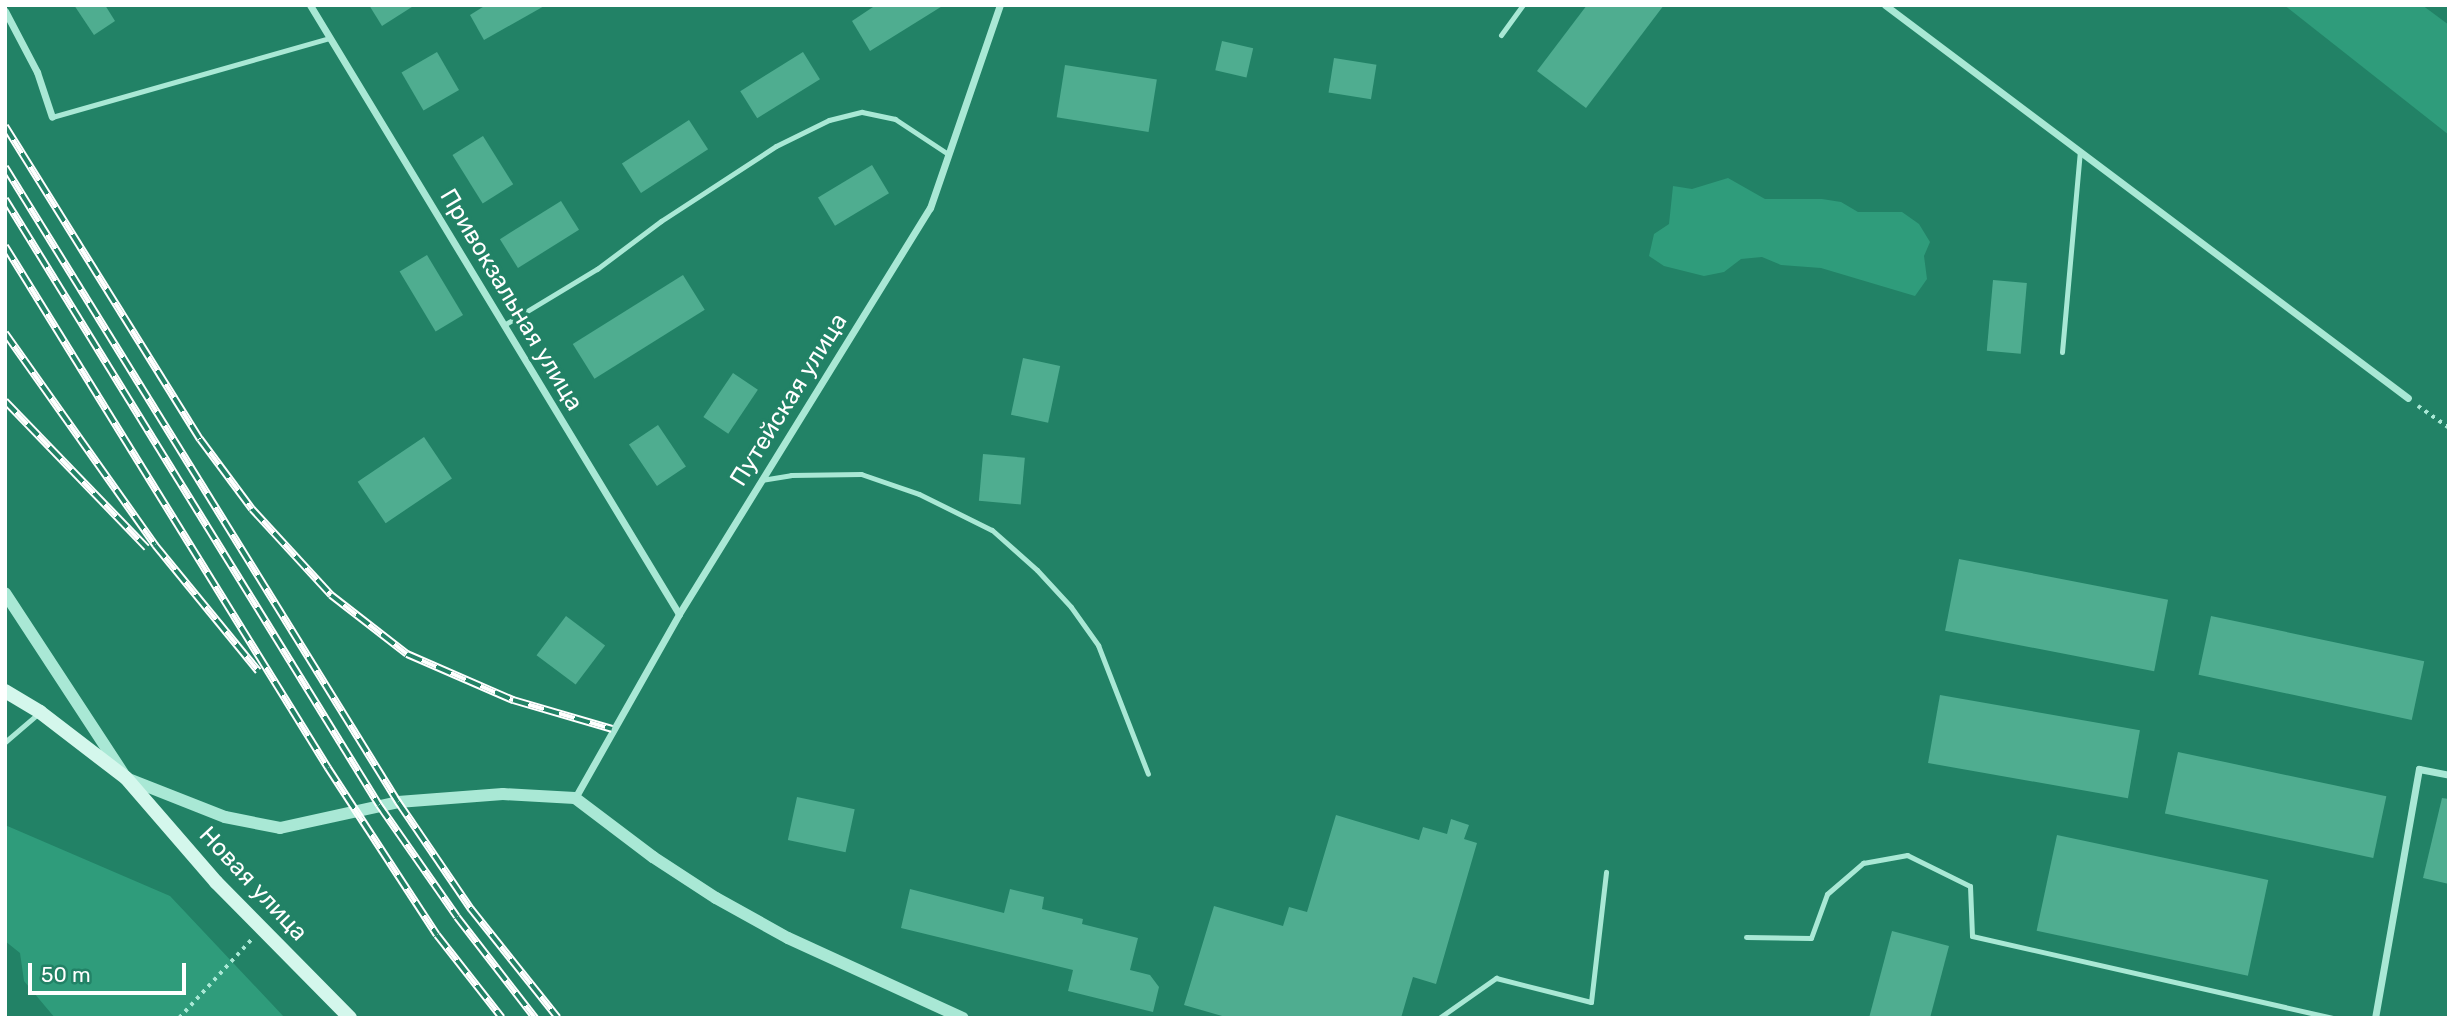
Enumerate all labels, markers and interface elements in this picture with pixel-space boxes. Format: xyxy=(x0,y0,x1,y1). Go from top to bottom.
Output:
street label: Привокзальная улица xyxy=(433,184,589,416)
street label: Путейская улица xyxy=(724,308,854,492)
street label: Новая улица xyxy=(193,821,313,947)
scale bar xyxy=(32,950,189,994)
text: 50 m xyxy=(41,962,91,987)

